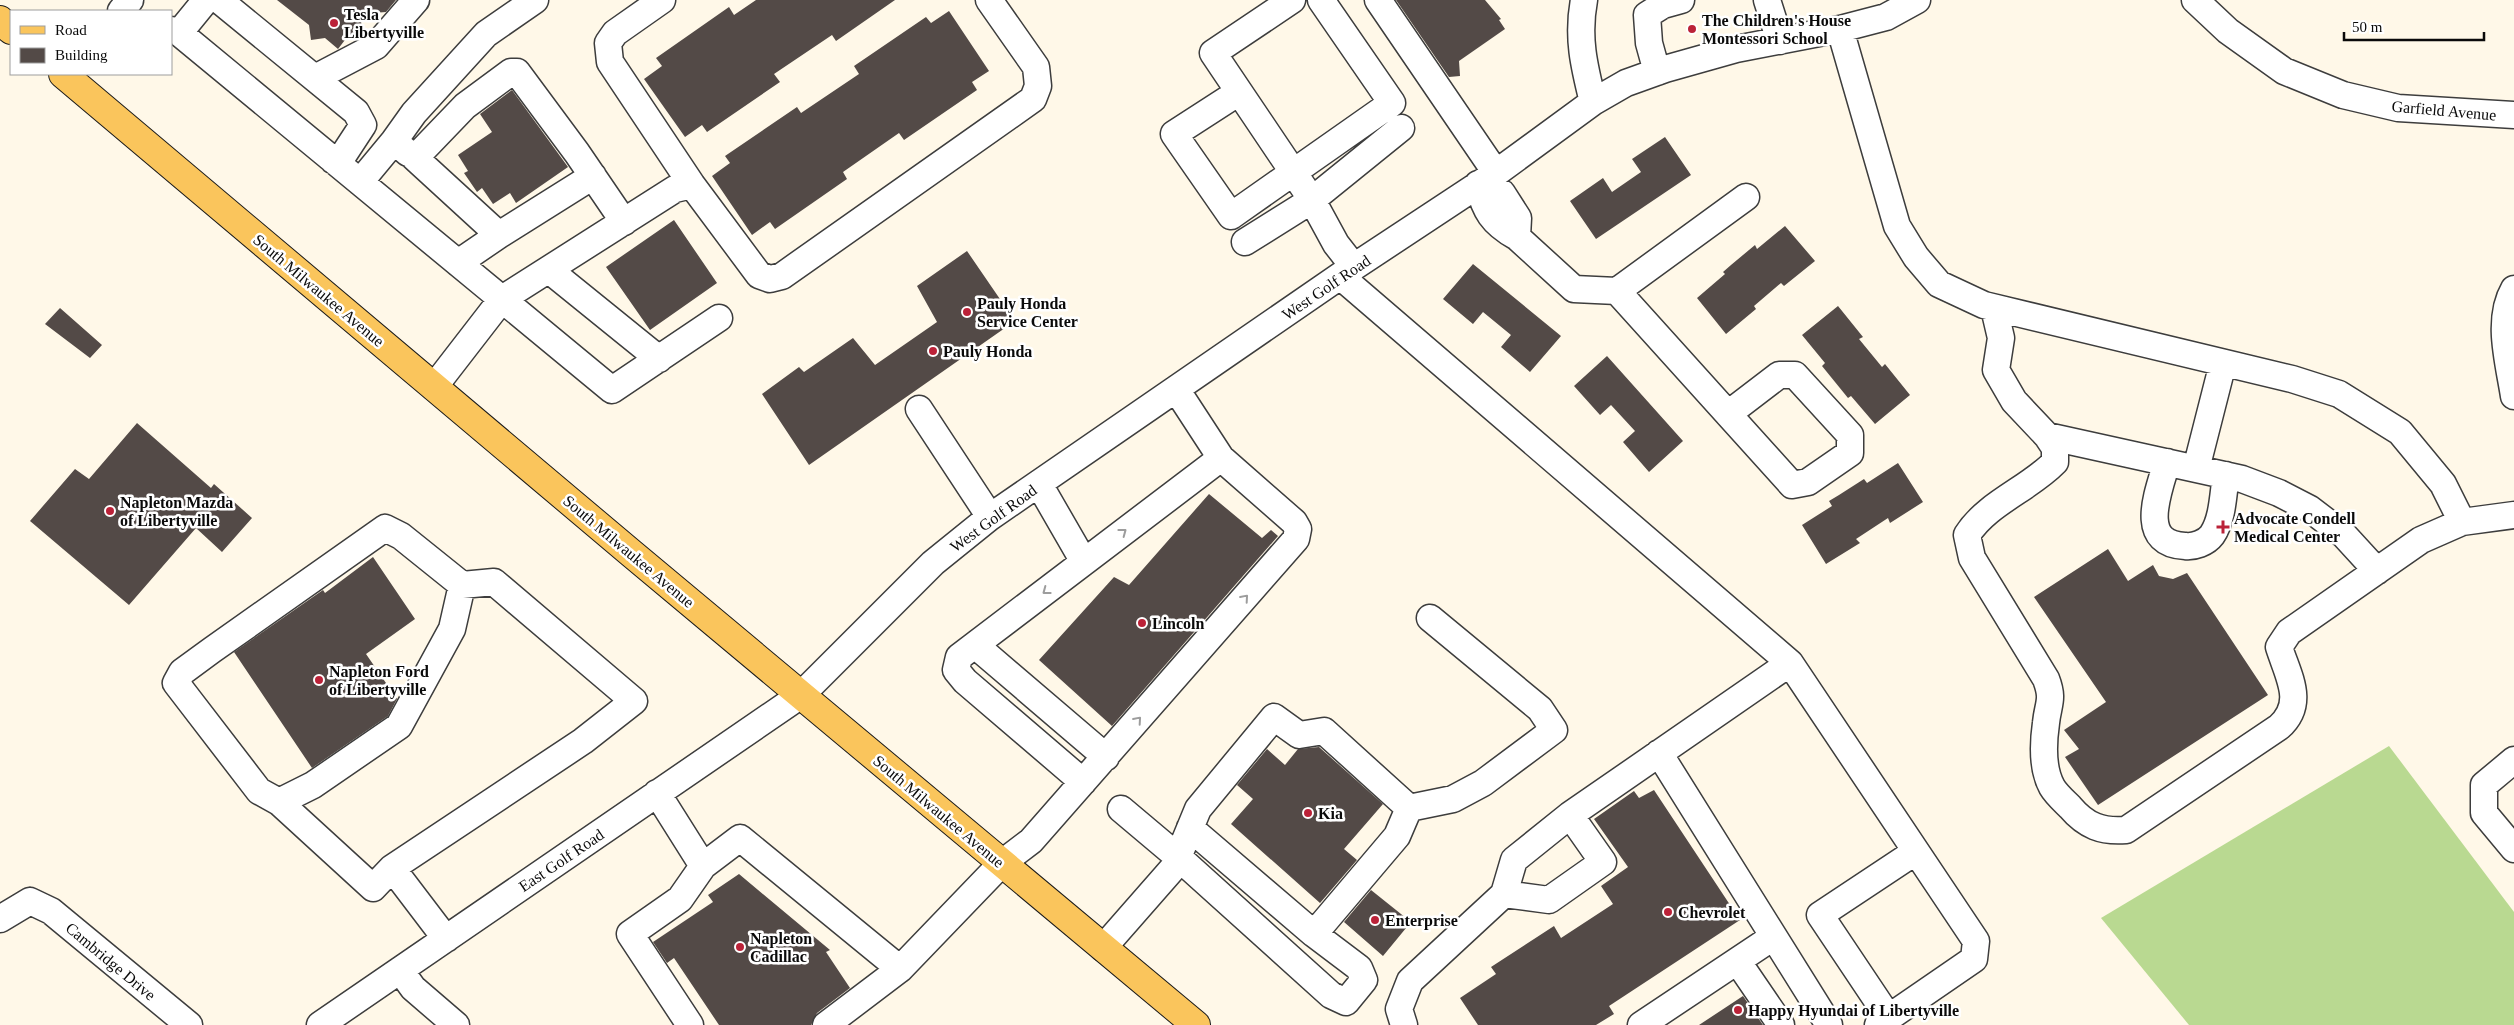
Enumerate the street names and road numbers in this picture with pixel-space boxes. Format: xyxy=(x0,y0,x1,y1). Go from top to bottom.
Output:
street label: Garfield Avenue xyxy=(2391,97,2497,124)
street label: South Milwaukee Avenue xyxy=(250,231,387,350)
street label: West Golf Road xyxy=(1279,252,1374,323)
street label: West Golf Road xyxy=(947,481,1040,555)
street label: South Milwaukee Avenue xyxy=(560,492,697,611)
street label: South Milwaukee Avenue xyxy=(870,752,1007,871)
street label: East Golf Road xyxy=(516,826,607,895)
street label: Cambridge Drive xyxy=(62,919,159,1005)

